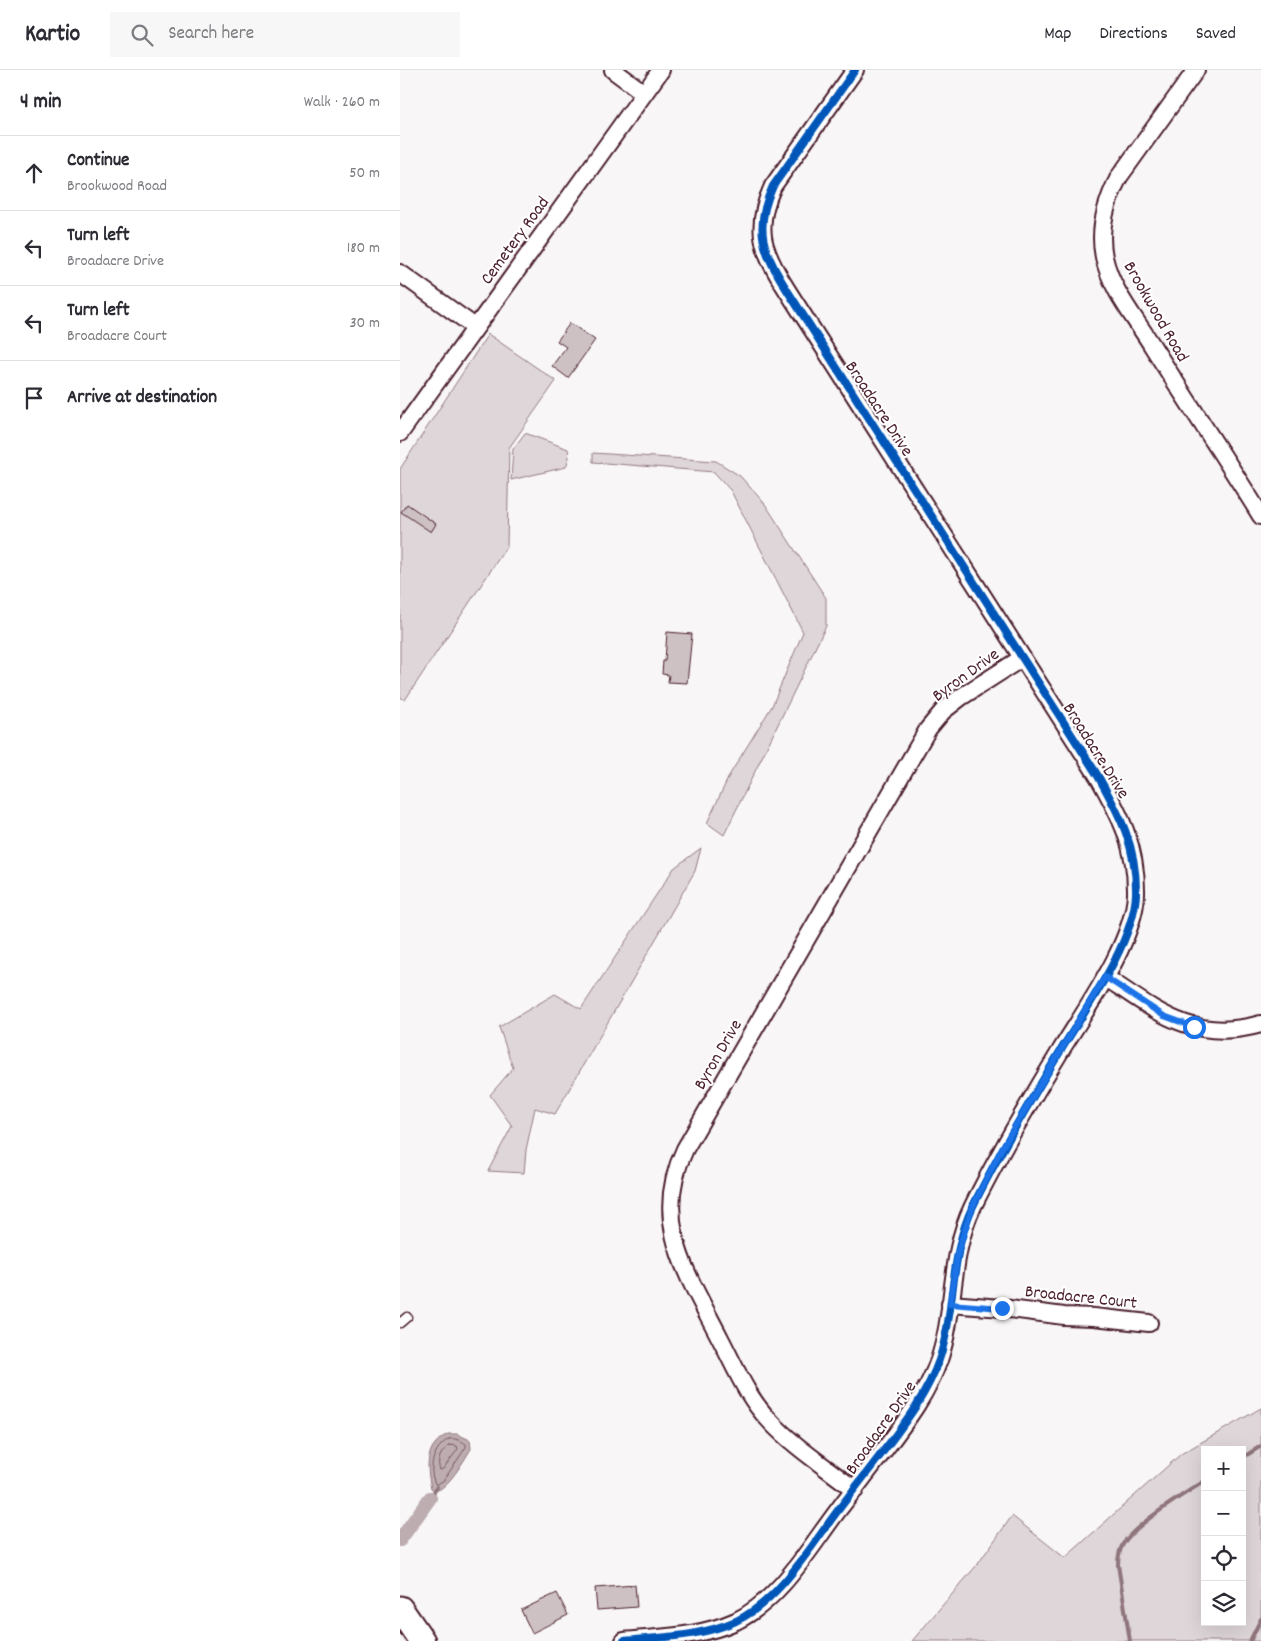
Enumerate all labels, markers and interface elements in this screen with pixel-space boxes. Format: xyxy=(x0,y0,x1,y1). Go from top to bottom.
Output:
search box xyxy=(110,12,460,57)
text: Kartio xyxy=(25,18,80,52)
icon: search xyxy=(128,21,156,49)
text: Search here xyxy=(168,21,254,48)
text: Map xyxy=(1044,22,1071,47)
text: Directions xyxy=(1099,22,1168,47)
text: Saved xyxy=(1196,22,1236,47)
text: 4 min xyxy=(20,88,62,118)
text: Walk · 260 m xyxy=(304,91,380,114)
text: Continue xyxy=(67,148,129,175)
icon: ahead xyxy=(20,159,48,187)
text: 50 m xyxy=(349,162,380,185)
text: Brookwood Road xyxy=(67,175,167,198)
street label: Cemetery Road xyxy=(476,192,557,291)
text: Turn left xyxy=(67,223,130,250)
icon: left xyxy=(20,234,48,262)
text: 180 m xyxy=(347,237,380,260)
text: Broadacre Drive xyxy=(67,250,164,273)
street label: Brookwood Road xyxy=(1116,257,1194,367)
text: Turn left xyxy=(67,298,130,325)
icon: left xyxy=(20,309,48,337)
text: 30 m xyxy=(350,312,380,335)
text: Broadacre Court xyxy=(67,325,167,348)
street label: Broadacre Drive xyxy=(838,357,918,462)
icon: arrive xyxy=(20,384,48,412)
text: Arrive at destination xyxy=(67,385,217,412)
street label: Byron Drive xyxy=(928,643,1005,709)
street label: Broadacre Drive xyxy=(1055,698,1134,804)
street label: Byron Drive xyxy=(689,1015,749,1095)
route start xyxy=(1183,1016,1206,1039)
street label: Broadacre Court xyxy=(1023,1280,1138,1317)
route end xyxy=(991,1297,1014,1320)
street label: Broadacre Drive xyxy=(840,1376,924,1480)
map controls xyxy=(1201,1446,1246,1626)
button: + xyxy=(1201,1446,1246,1491)
button: − xyxy=(1201,1491,1246,1536)
button: locate xyxy=(1201,1536,1246,1581)
button: layers xyxy=(1201,1581,1246,1626)

